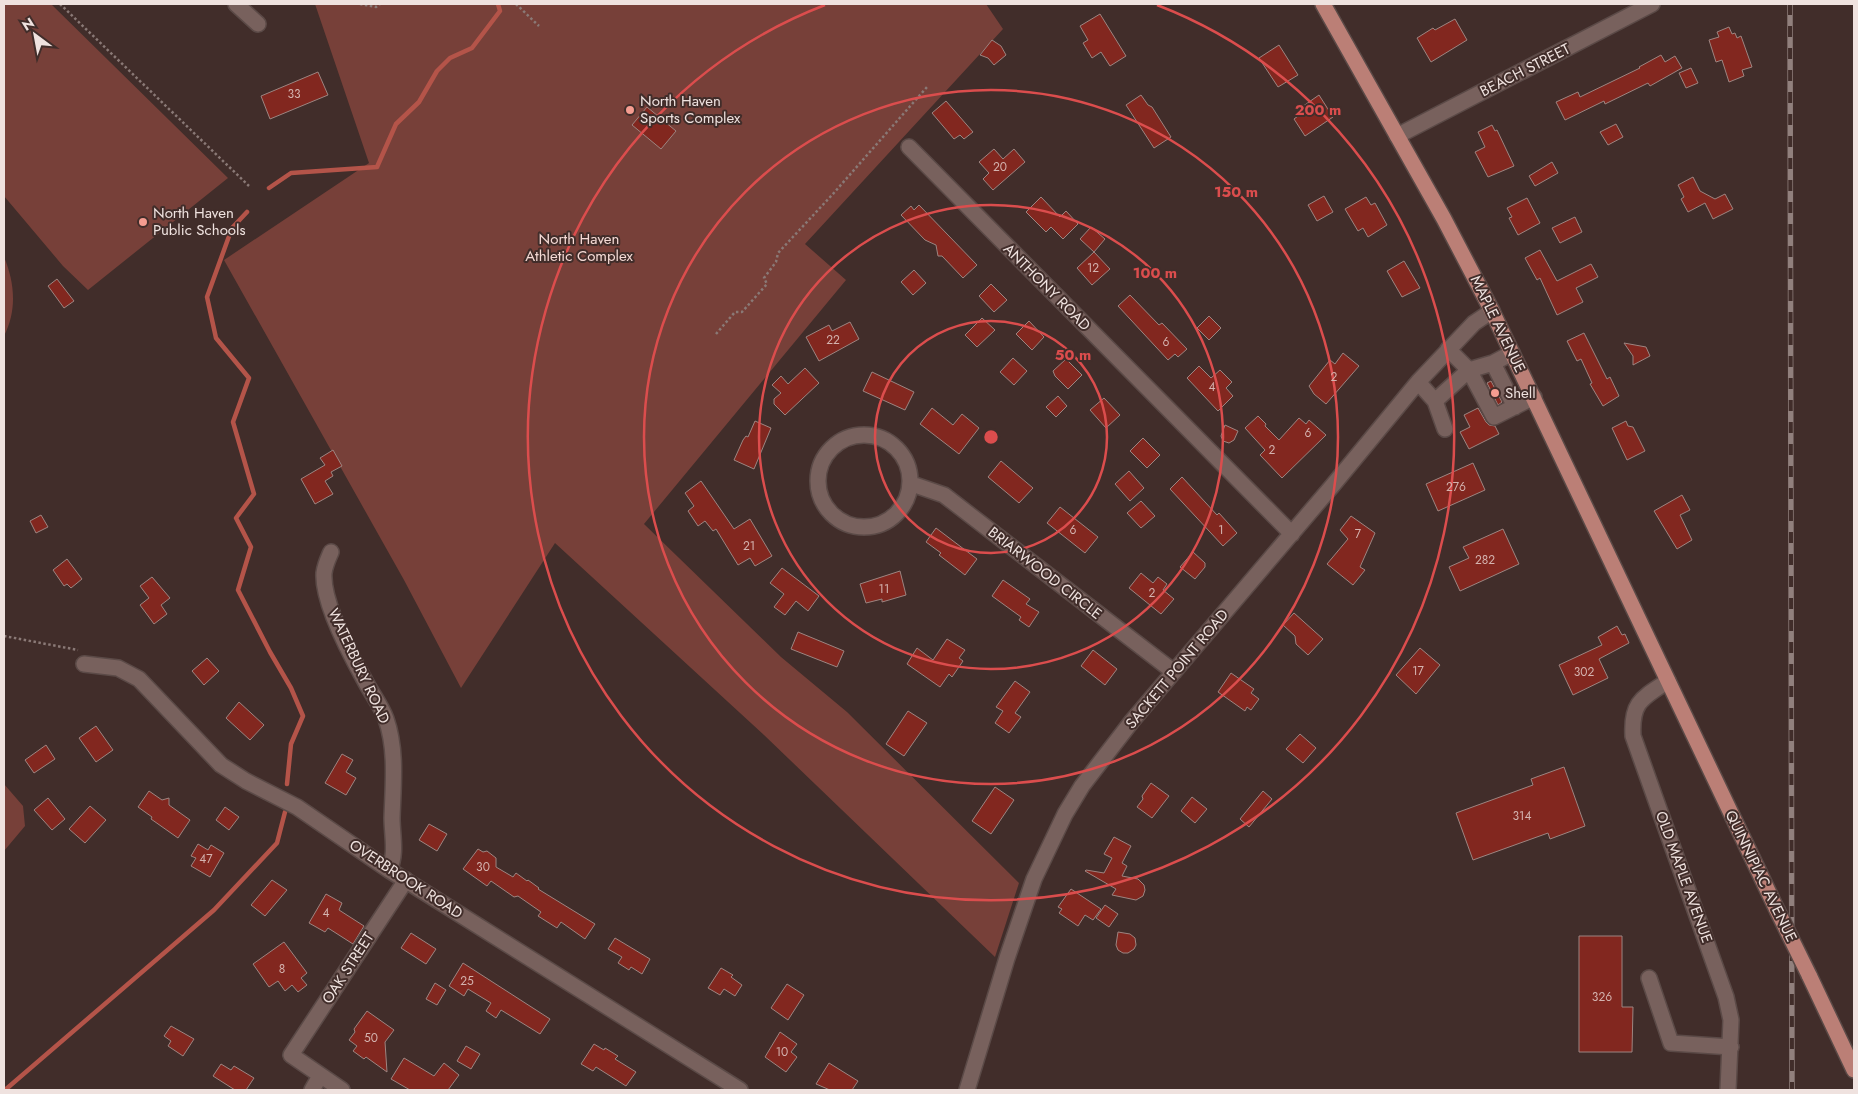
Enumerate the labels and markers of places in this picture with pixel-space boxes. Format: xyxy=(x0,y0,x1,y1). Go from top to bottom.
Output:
place label: North Haven Sports Complex xyxy=(640,90,741,129)
marker: North Haven Sports Complex xyxy=(624,104,636,116)
place label: North Haven Public Schools xyxy=(153,202,246,241)
marker: North Haven Public Schools xyxy=(137,216,149,228)
place label: Shell xyxy=(1505,382,1536,404)
marker: Shell xyxy=(1489,387,1501,399)
centre of rings xyxy=(982,428,1000,446)

